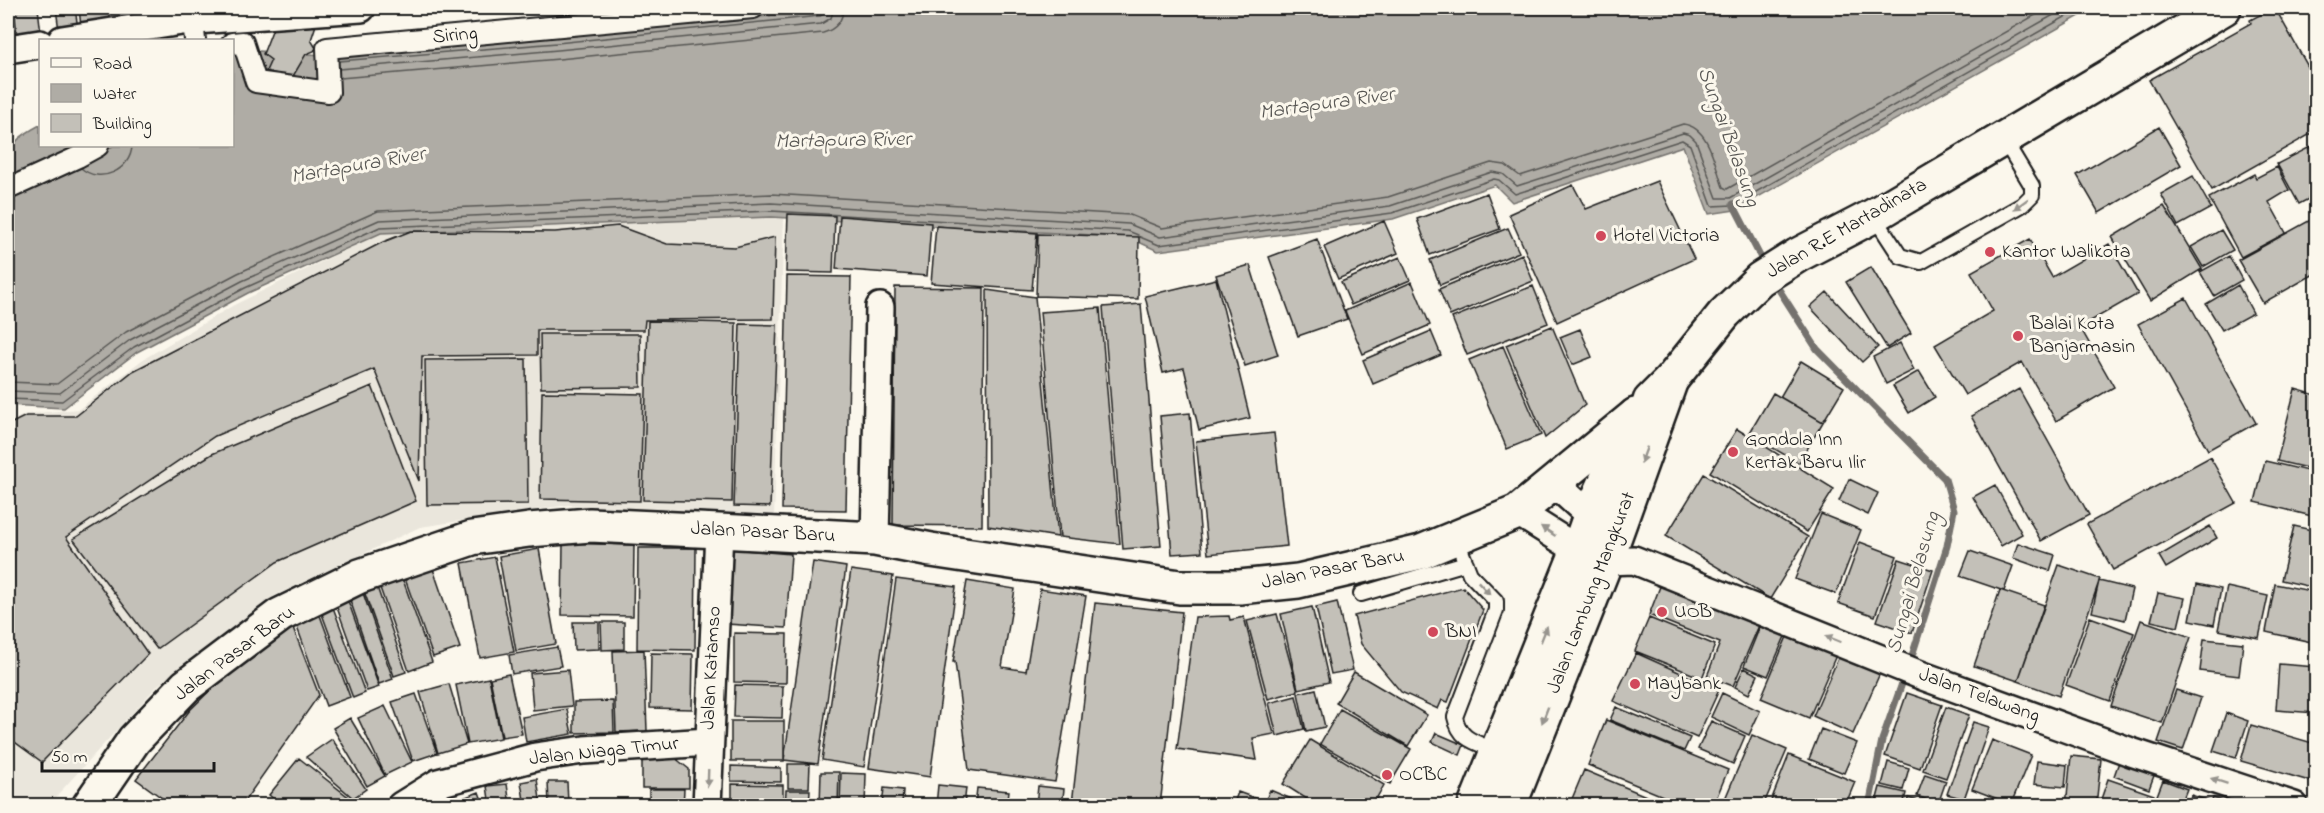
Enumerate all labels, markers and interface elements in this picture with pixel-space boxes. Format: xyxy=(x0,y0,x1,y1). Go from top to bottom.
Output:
street label: Siring xyxy=(431,20,479,53)
legend xyxy=(39,39,234,147)
text: Road xyxy=(93,52,132,78)
water label: Sungai Belasung xyxy=(1688,63,1767,212)
water label: Martapura River xyxy=(1258,79,1399,128)
text: Water xyxy=(93,82,137,108)
text: Building xyxy=(92,112,152,139)
water label: Martapura River xyxy=(775,125,913,157)
water label: Martapura River xyxy=(289,139,430,193)
street label: Jalan R.E Martadinata xyxy=(1761,171,1933,287)
one-way arrow xyxy=(2013,198,2028,210)
place label: Hotel Victoria xyxy=(1613,222,1720,251)
marker: Hotel Victoria xyxy=(1594,229,1608,243)
place label: Kantor Walikota xyxy=(2002,238,2131,267)
marker: Kantor Walikota xyxy=(1983,245,1997,259)
place label: Balai Kota Banjarmasin xyxy=(2029,310,2135,362)
marker: Balai Kota Banjarmasin xyxy=(2011,329,2025,343)
place label: Gondola Inn Kertak Baru Ilir xyxy=(1745,426,1867,478)
marker: Gondola Inn Kertak Baru Ilir xyxy=(1726,445,1740,459)
one-way arrow xyxy=(1639,446,1648,464)
street label: Jalan Lambung Mangkurat xyxy=(1540,488,1645,698)
water label: Sungai Belasung xyxy=(1879,508,1950,658)
street label: Jalan Pasar Baru xyxy=(690,515,836,551)
one-way arrow xyxy=(1540,526,1556,537)
street label: Jalan Pasar Baru xyxy=(1259,542,1407,598)
one-way arrow xyxy=(1477,581,1491,596)
place label: UOB xyxy=(1674,598,1712,627)
street label: Jalan Pasar Baru xyxy=(168,599,302,709)
street label: Jalan Katamso xyxy=(694,605,730,731)
marker: UOB xyxy=(1655,605,1669,619)
place label: BNI xyxy=(1444,618,1477,647)
marker: BNI xyxy=(1426,625,1440,639)
one-way arrow xyxy=(1539,625,1549,643)
one-way arrow xyxy=(1824,634,1842,644)
street label: Jalan Telawang xyxy=(1914,661,2044,732)
place label: Maybank xyxy=(1647,670,1721,699)
marker: Maybank xyxy=(1628,677,1642,691)
one-way arrow xyxy=(1540,707,1550,725)
street label: Jalan Niaga Timur xyxy=(528,730,681,775)
scale bar xyxy=(42,735,214,773)
text: 50 m xyxy=(51,745,88,771)
place label: OCBC xyxy=(1399,761,1448,790)
marker: OCBC xyxy=(1380,768,1394,782)
one-way arrow xyxy=(703,769,712,788)
one-way arrow xyxy=(2210,775,2228,785)

